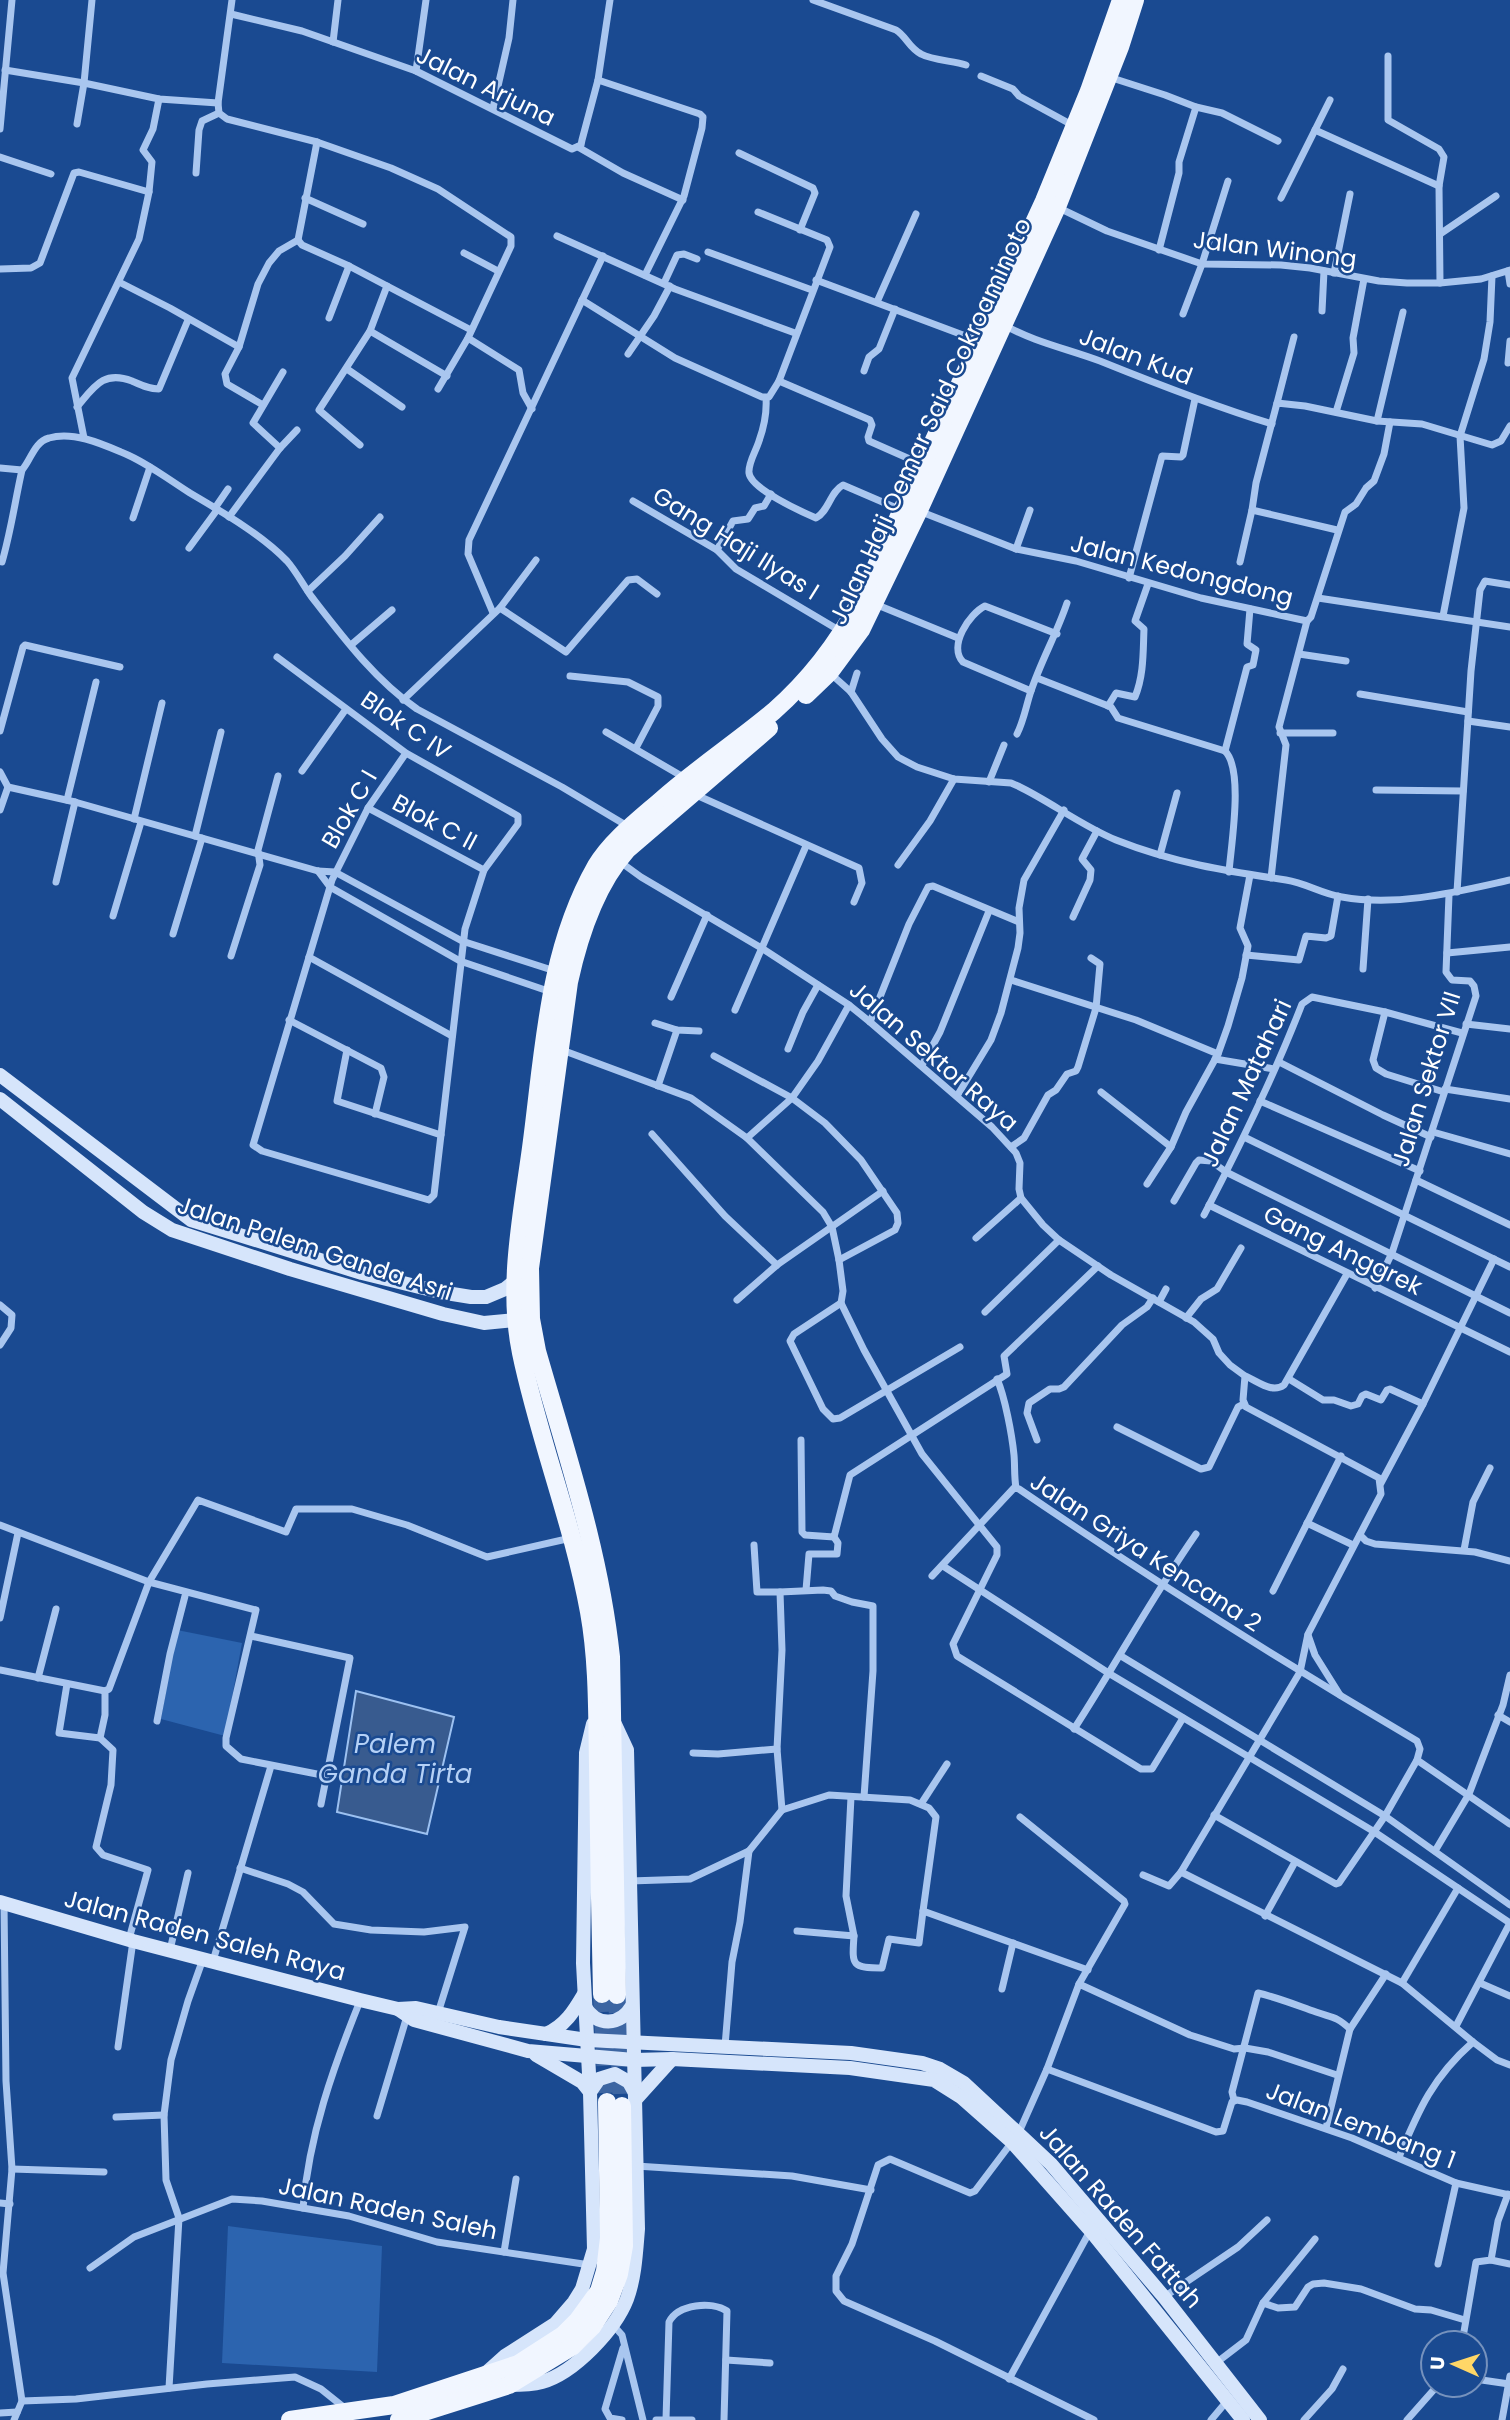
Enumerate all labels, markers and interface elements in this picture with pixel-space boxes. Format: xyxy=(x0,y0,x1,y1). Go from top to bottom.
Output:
street label: Jalan Arjuna xyxy=(411,38,561,134)
street label: Jalan Haji Oemar Said Cokroaminoto xyxy=(821,212,1039,630)
street label: Jalan Winong xyxy=(1191,223,1359,275)
street label: Jalan Kud xyxy=(1075,319,1197,393)
street label: Gang Haji Ilyas I xyxy=(647,479,825,607)
street label: Jalan Kedongdong xyxy=(1067,526,1297,614)
street label: Blok C IV xyxy=(355,683,457,767)
street label: Blok C I xyxy=(313,764,385,854)
street label: Blok C II xyxy=(387,786,483,858)
street label: Jalan Sektor Raya xyxy=(842,973,1026,1139)
street label: Jalan Sektor VII xyxy=(1384,987,1468,1171)
street label: Jalan Matahari xyxy=(1193,994,1299,1172)
street label: Jalan Palem Ganda Asri xyxy=(173,1188,457,1308)
street label: Gang Anggrek xyxy=(1258,1197,1429,1303)
street label: Jalan Griya Kencana 2 xyxy=(1024,1465,1268,1639)
water label: Palem Ganda Tirta xyxy=(318,1726,472,1792)
street label: Jalan Raden Saleh Raya xyxy=(61,1882,349,1988)
street label: Jalan Lembang 1 xyxy=(1261,2074,1461,2176)
street label: Jalan Raden Fattah xyxy=(1032,2117,1210,2315)
street label: Jalan Raden Saleh xyxy=(276,2169,500,2247)
north arrow xyxy=(1419,2329,1489,2399)
text: U xyxy=(1424,2356,1451,2371)

